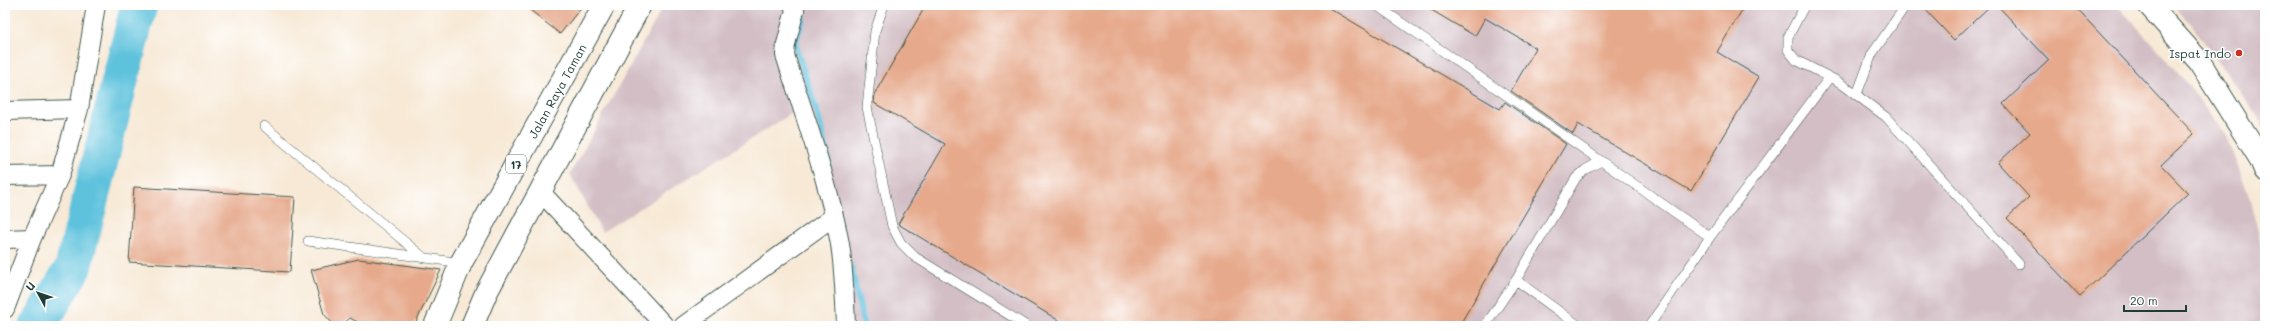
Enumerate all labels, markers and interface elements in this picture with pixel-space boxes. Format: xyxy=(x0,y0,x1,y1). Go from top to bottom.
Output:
street label: Jalan Raya Taman xyxy=(524,41,590,141)
place label: Ispat Indo xyxy=(2169,45,2231,61)
marker: Ispat Indo xyxy=(2234,48,2244,58)
road number: 17 xyxy=(506,155,526,173)
north arrow xyxy=(18,273,58,313)
text: U xyxy=(22,278,38,294)
scale bar xyxy=(2124,287,2186,313)
text: 20 m xyxy=(2130,292,2158,308)

